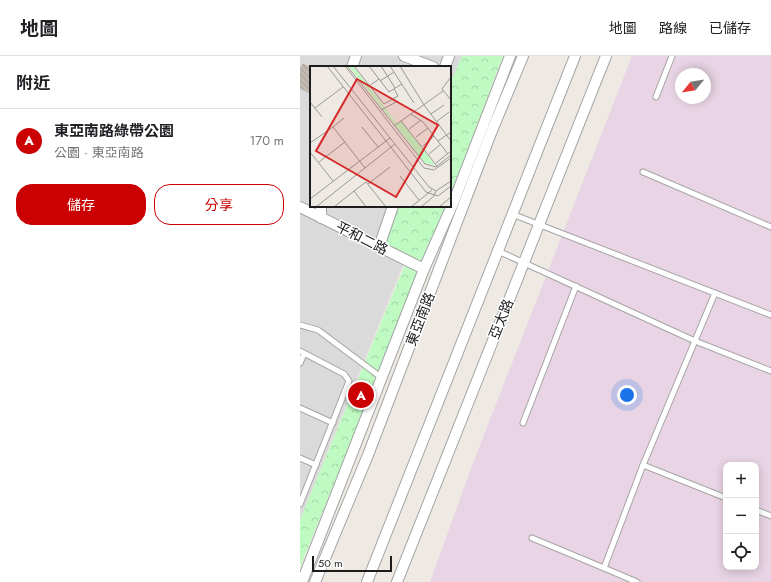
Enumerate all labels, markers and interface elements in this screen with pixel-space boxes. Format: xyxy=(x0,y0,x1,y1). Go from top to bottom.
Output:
text: 地圖 xyxy=(20,15,58,42)
text: 地圖 xyxy=(609,18,637,38)
text: 路線 xyxy=(659,18,687,38)
text: 已儲存 xyxy=(709,18,751,38)
inset map xyxy=(310,66,451,207)
north arrow xyxy=(675,68,711,104)
text: 附近 xyxy=(16,71,50,95)
text: 東亞南路綠帶公園 xyxy=(54,120,174,142)
text: A xyxy=(24,131,34,150)
text: 170 m xyxy=(249,131,284,150)
text: 公園 · 東亞南路 xyxy=(54,143,144,162)
button: 儲存 xyxy=(16,184,146,225)
button: 分享 xyxy=(154,184,284,225)
street label: 平和二路 xyxy=(333,216,391,260)
street label: 東亞南路 xyxy=(401,289,439,349)
street label: 亞太路 xyxy=(484,296,518,342)
pin: A xyxy=(348,380,374,410)
your location xyxy=(617,385,637,405)
map controls xyxy=(723,462,759,570)
button: + xyxy=(723,462,759,498)
button: − xyxy=(723,498,759,534)
button: locate xyxy=(723,534,759,570)
scale bar xyxy=(312,554,392,573)
text: 50 m xyxy=(318,555,343,571)

